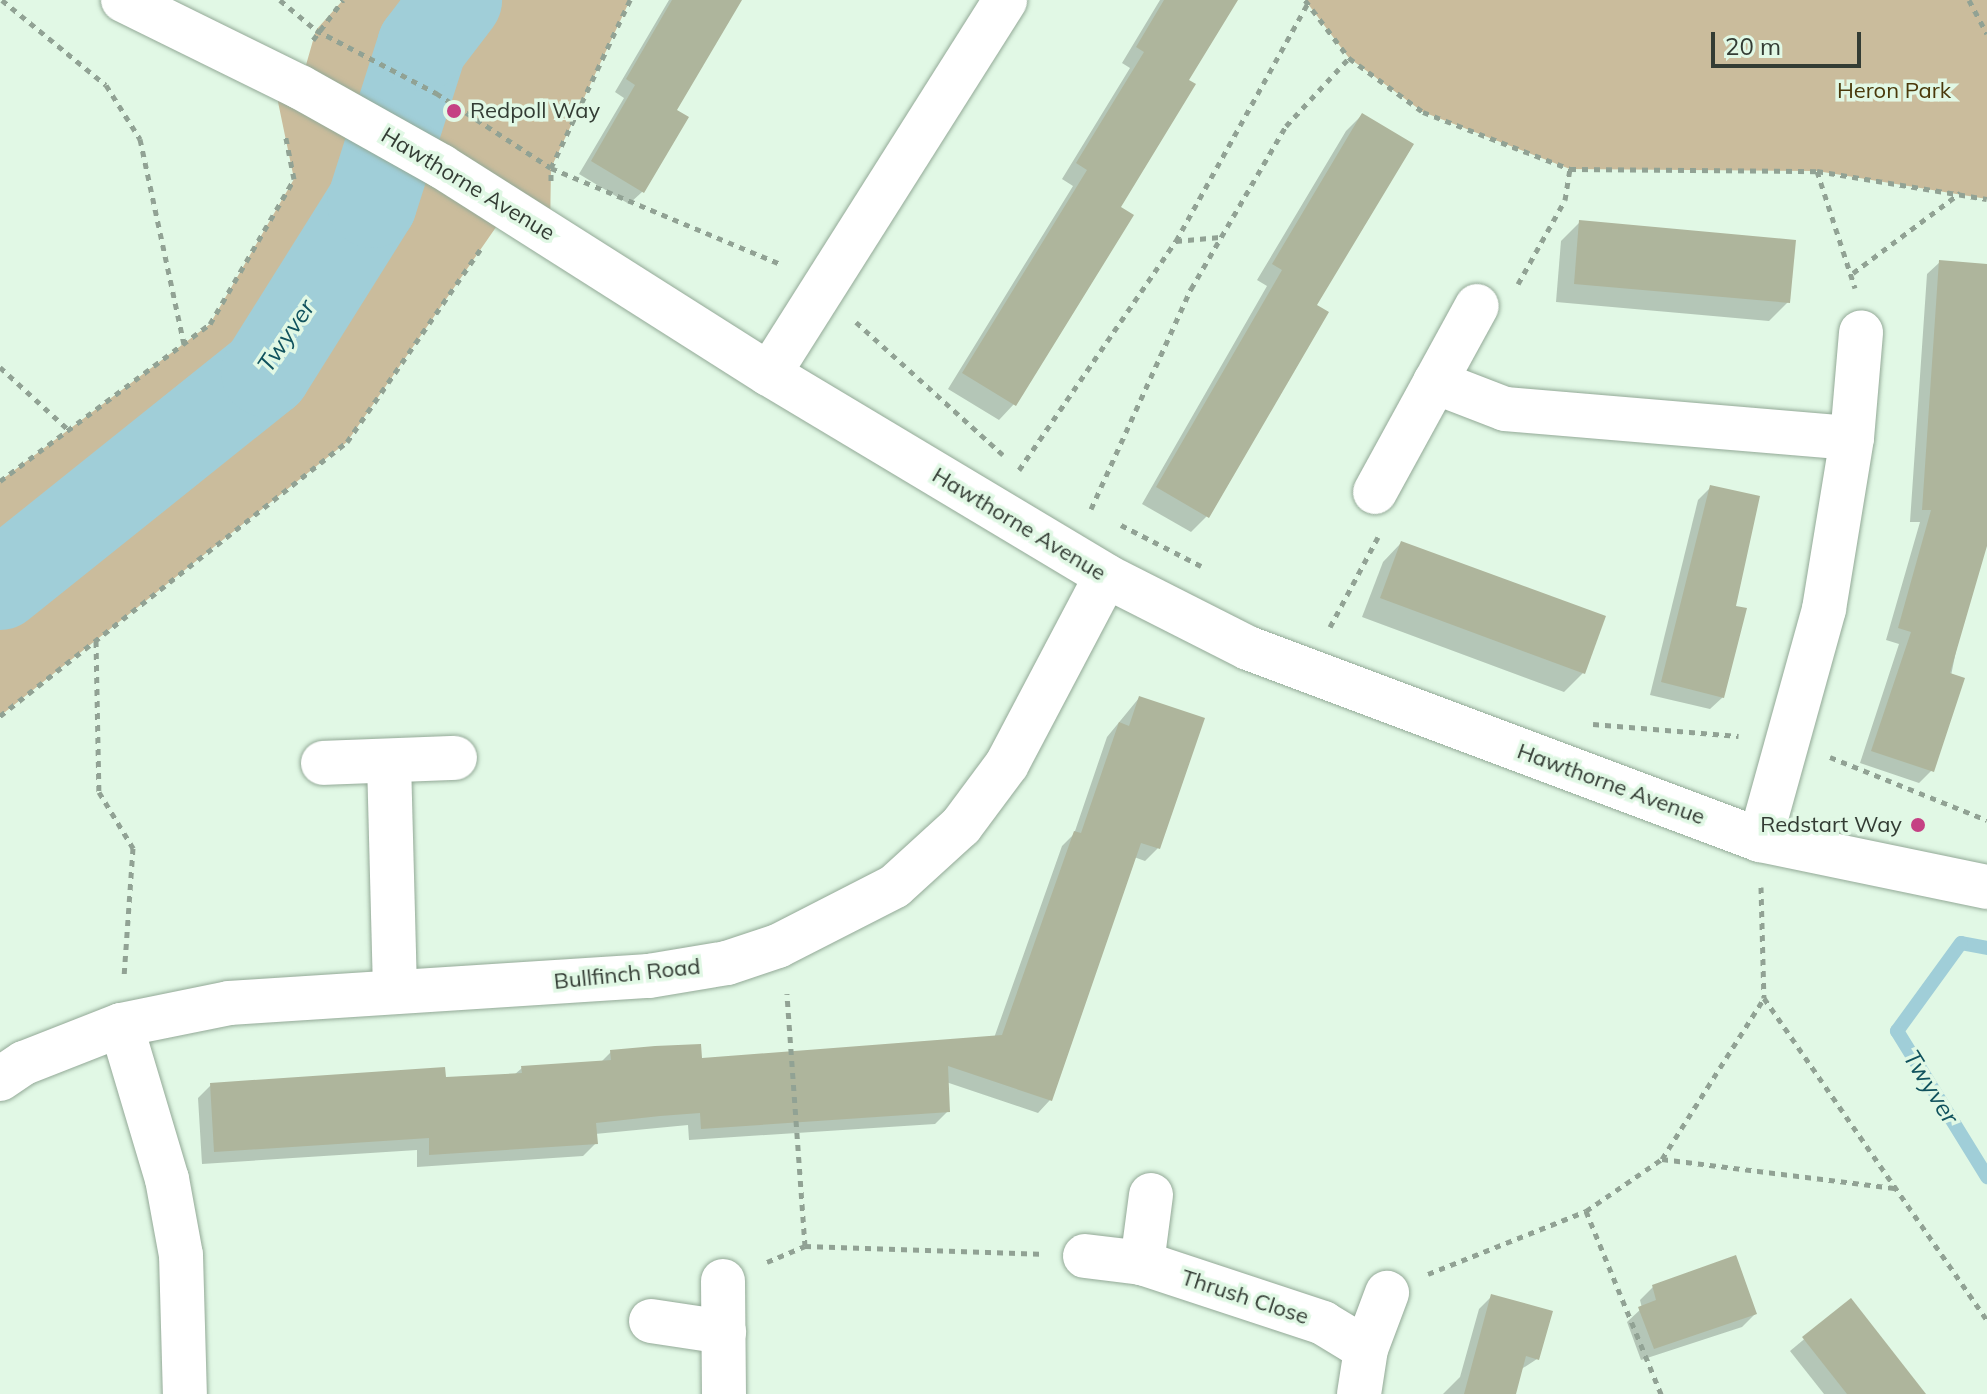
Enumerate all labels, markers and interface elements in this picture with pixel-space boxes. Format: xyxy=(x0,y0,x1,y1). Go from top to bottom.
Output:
scale bar xyxy=(1715,16,1865,66)
text: 20 m xyxy=(1725,31,1781,61)
park label: Heron Park xyxy=(1837,78,1951,104)
place label: Redpoll Way xyxy=(470,98,600,124)
marker: Redpoll Way xyxy=(445,102,463,120)
street label: Hawthorne Avenue xyxy=(377,122,559,246)
water label: Twyver xyxy=(251,294,321,378)
street label: Hawthorne Avenue xyxy=(928,462,1110,586)
street label: Hawthorne Avenue xyxy=(1514,738,1708,830)
place label: Redstart Way xyxy=(1760,812,1902,838)
marker: Redstart Way xyxy=(1909,816,1927,834)
street label: Bullfinch Road xyxy=(552,953,702,995)
water label: Twyver xyxy=(1897,1045,1965,1129)
street label: Thrush Close xyxy=(1178,1264,1312,1330)

